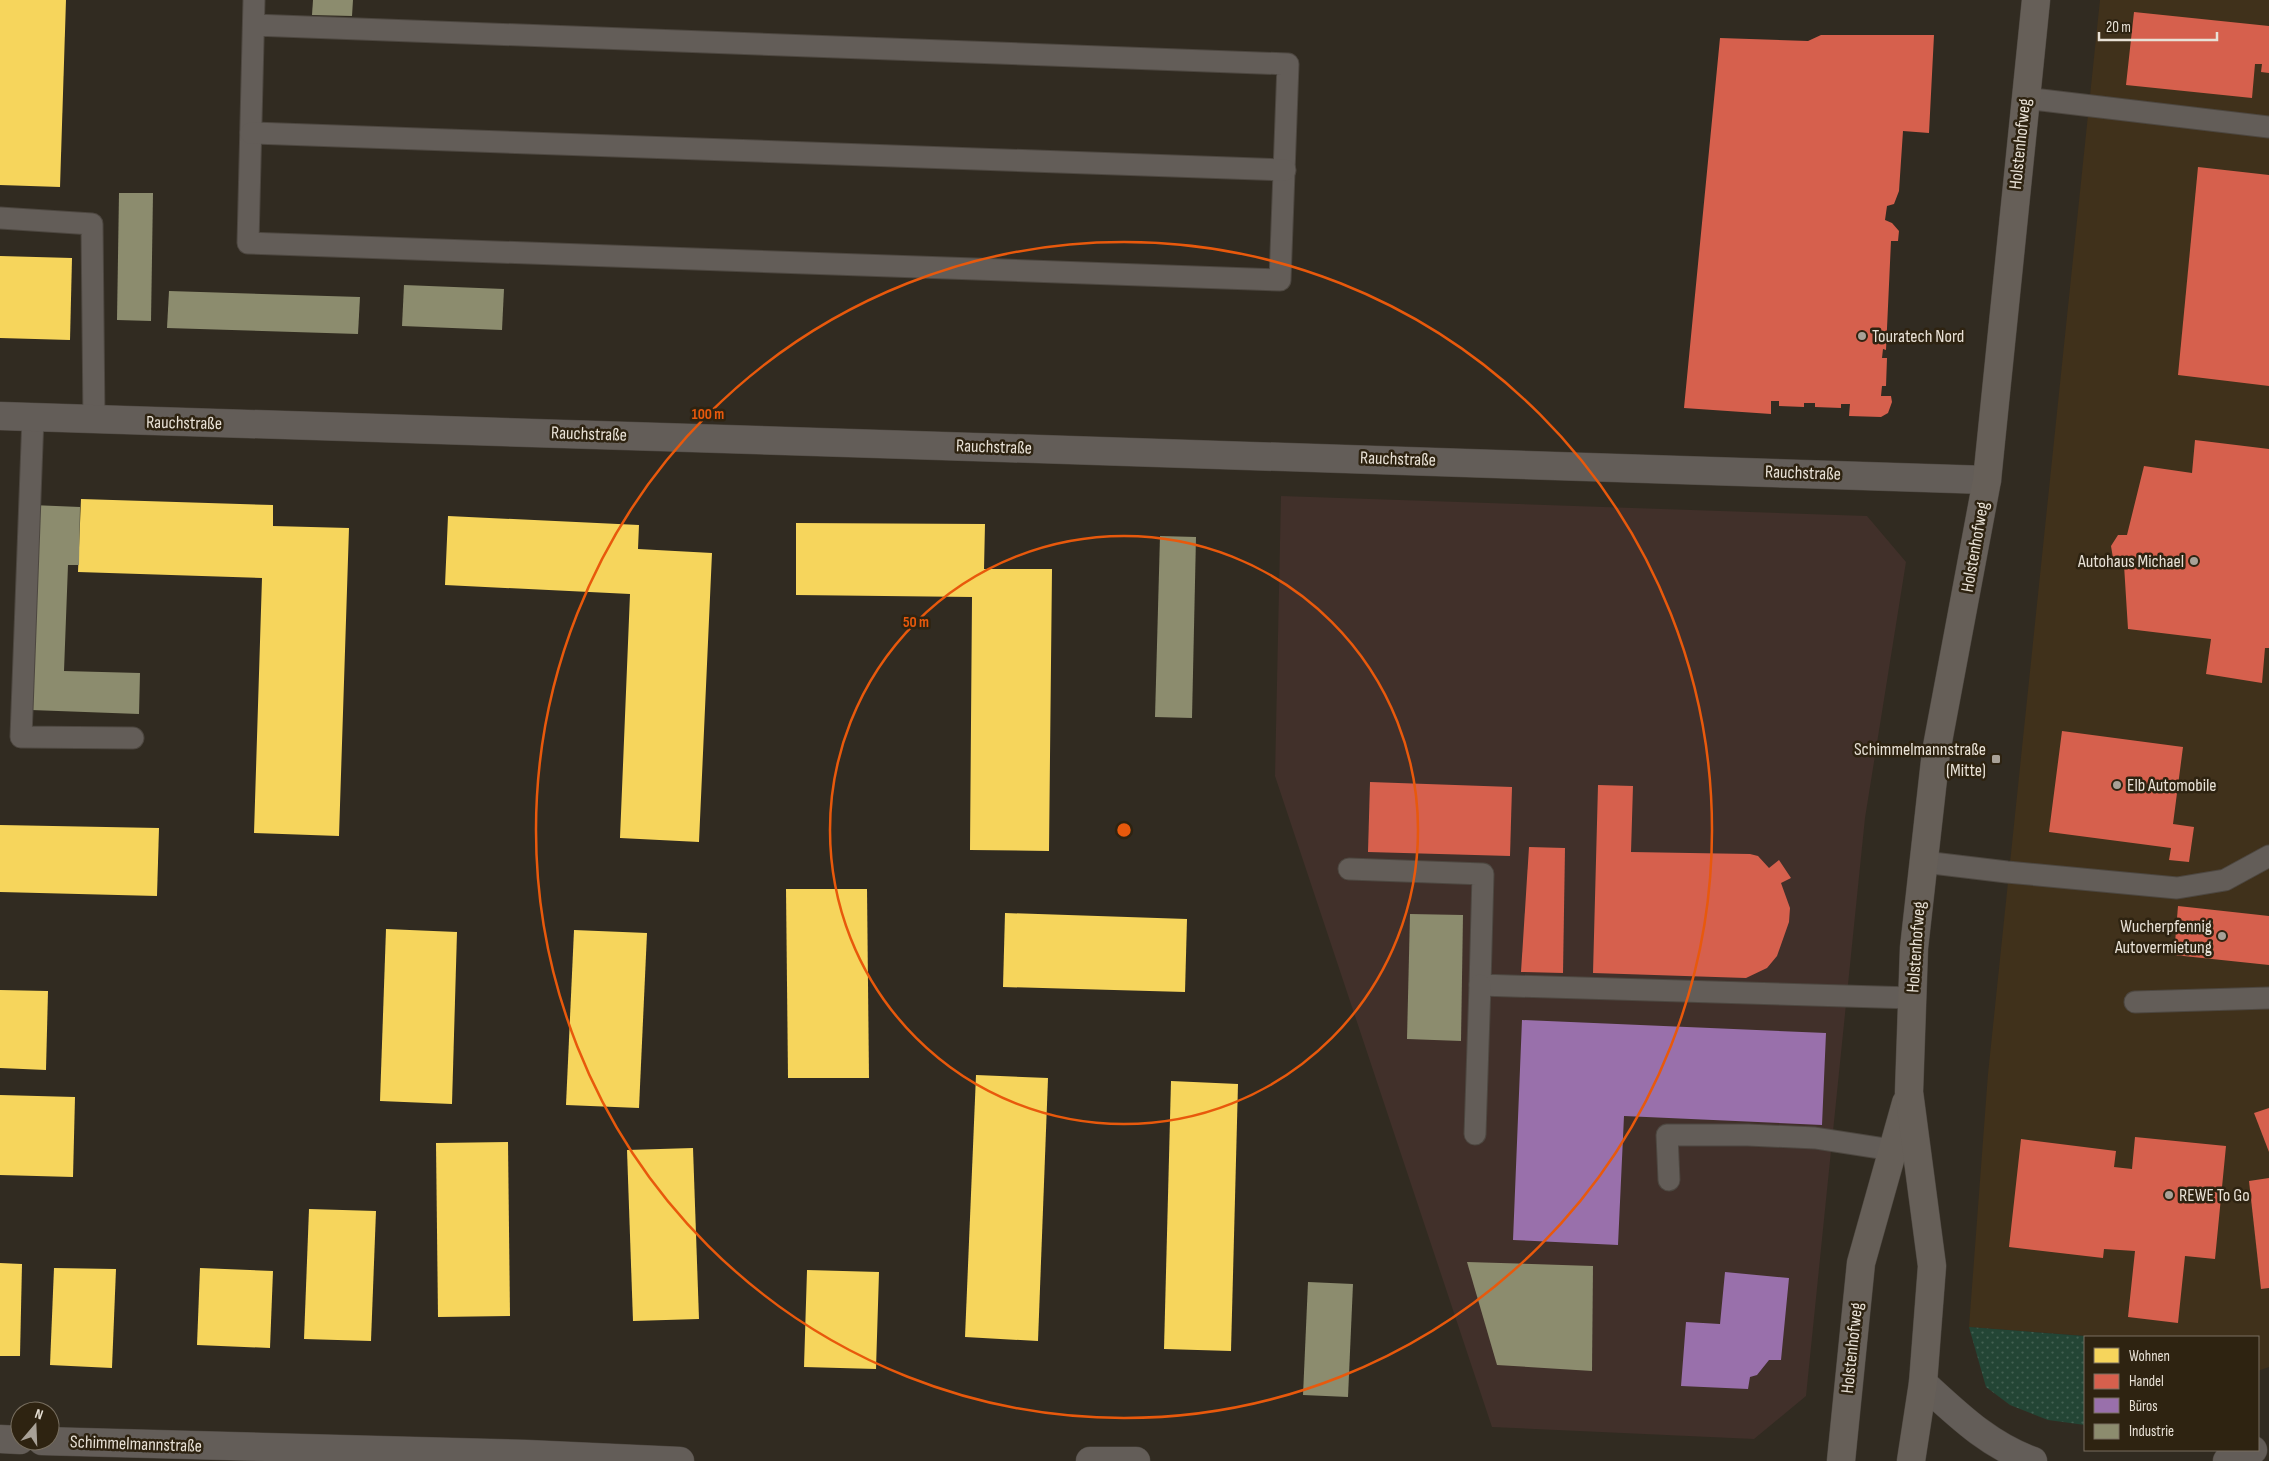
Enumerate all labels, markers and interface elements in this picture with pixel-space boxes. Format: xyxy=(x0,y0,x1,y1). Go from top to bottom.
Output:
scale bar xyxy=(2099,10,2216,42)
text: 20 m xyxy=(2106,18,2131,37)
street label: Holstenhofweg xyxy=(2005,97,2035,191)
place label: Touratech Nord xyxy=(1872,326,1964,347)
marker: Touratech Nord xyxy=(1856,330,1868,342)
text: 100 m xyxy=(692,405,724,424)
street label: Rauchstraße xyxy=(146,412,222,434)
street label: Rauchstraße xyxy=(551,422,627,446)
street label: Rauchstraße xyxy=(956,435,1032,459)
street label: Rauchstraße xyxy=(1360,447,1436,471)
street label: Rauchstraße xyxy=(1765,461,1841,485)
street label: Holstenhofweg xyxy=(1957,500,1993,594)
place label: Autohaus Michael xyxy=(2077,551,2184,572)
marker: Autohaus Michael xyxy=(2188,555,2200,567)
text: 50 m xyxy=(903,613,929,632)
place label: Schimmelmannstraße (Mitte) xyxy=(1854,739,1986,781)
marker: Schimmelmannstraße (Mitte) xyxy=(1990,753,2002,765)
place label: Elb Automobile xyxy=(2127,775,2217,796)
marker: Elb Automobile xyxy=(2111,779,2123,791)
centre of rings xyxy=(1115,821,1133,839)
street label: Holstenhofweg xyxy=(1902,901,1930,993)
place label: Wucherpfennig Autovermietung xyxy=(2114,916,2212,958)
marker: Wucherpfennig Autovermietung xyxy=(2216,930,2228,942)
place label: REWE To Go xyxy=(2179,1185,2250,1206)
marker: REWE To Go xyxy=(2163,1189,2175,1201)
street label: Holstenhofweg xyxy=(1837,1301,1867,1395)
legend xyxy=(2084,1336,2259,1451)
text: Wohnen xyxy=(2129,1347,2170,1366)
text: Handel xyxy=(2129,1372,2164,1391)
text: Büros xyxy=(2129,1397,2158,1416)
north arrow xyxy=(10,1401,60,1451)
text: N xyxy=(33,1405,45,1423)
text: Industrie xyxy=(2129,1422,2174,1441)
street label: Schimmelmannstraße xyxy=(70,1431,202,1457)

